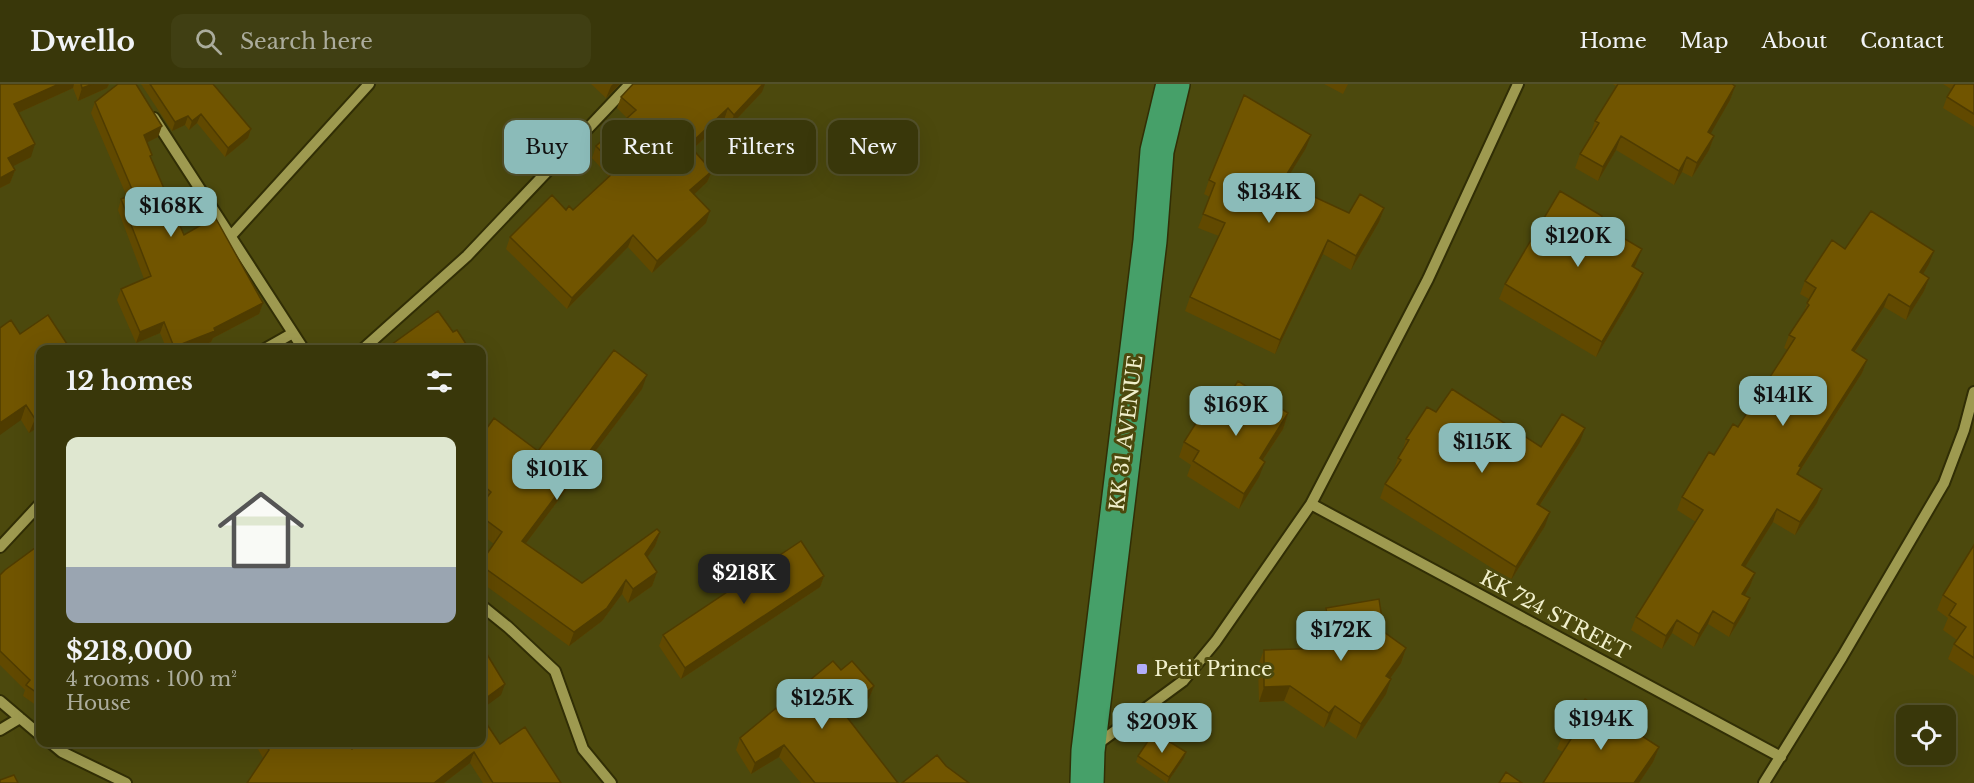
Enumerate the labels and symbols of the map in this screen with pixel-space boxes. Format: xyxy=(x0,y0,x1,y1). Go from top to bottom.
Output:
pin: $134K xyxy=(1227,173,1311,224)
pin: $168K xyxy=(129,187,213,238)
pin: $120K xyxy=(1536,217,1620,268)
street label: KK 31 AVENUE xyxy=(1105,354,1147,512)
pin: $141K xyxy=(1741,376,1825,427)
pin: $169K xyxy=(1194,386,1278,437)
pin: $115K xyxy=(1440,423,1524,474)
pin: $101K xyxy=(515,450,599,501)
pin: $218K xyxy=(702,554,786,605)
street label: KK 724 STREET xyxy=(1476,565,1634,665)
pin: $172K xyxy=(1299,611,1383,662)
place label: Petit Prince xyxy=(1154,657,1272,681)
marker: Petit Prince xyxy=(1135,662,1149,676)
pin: $125K xyxy=(780,679,864,730)
pin: $194K xyxy=(1559,700,1643,751)
pin: $209K xyxy=(1120,703,1204,754)

